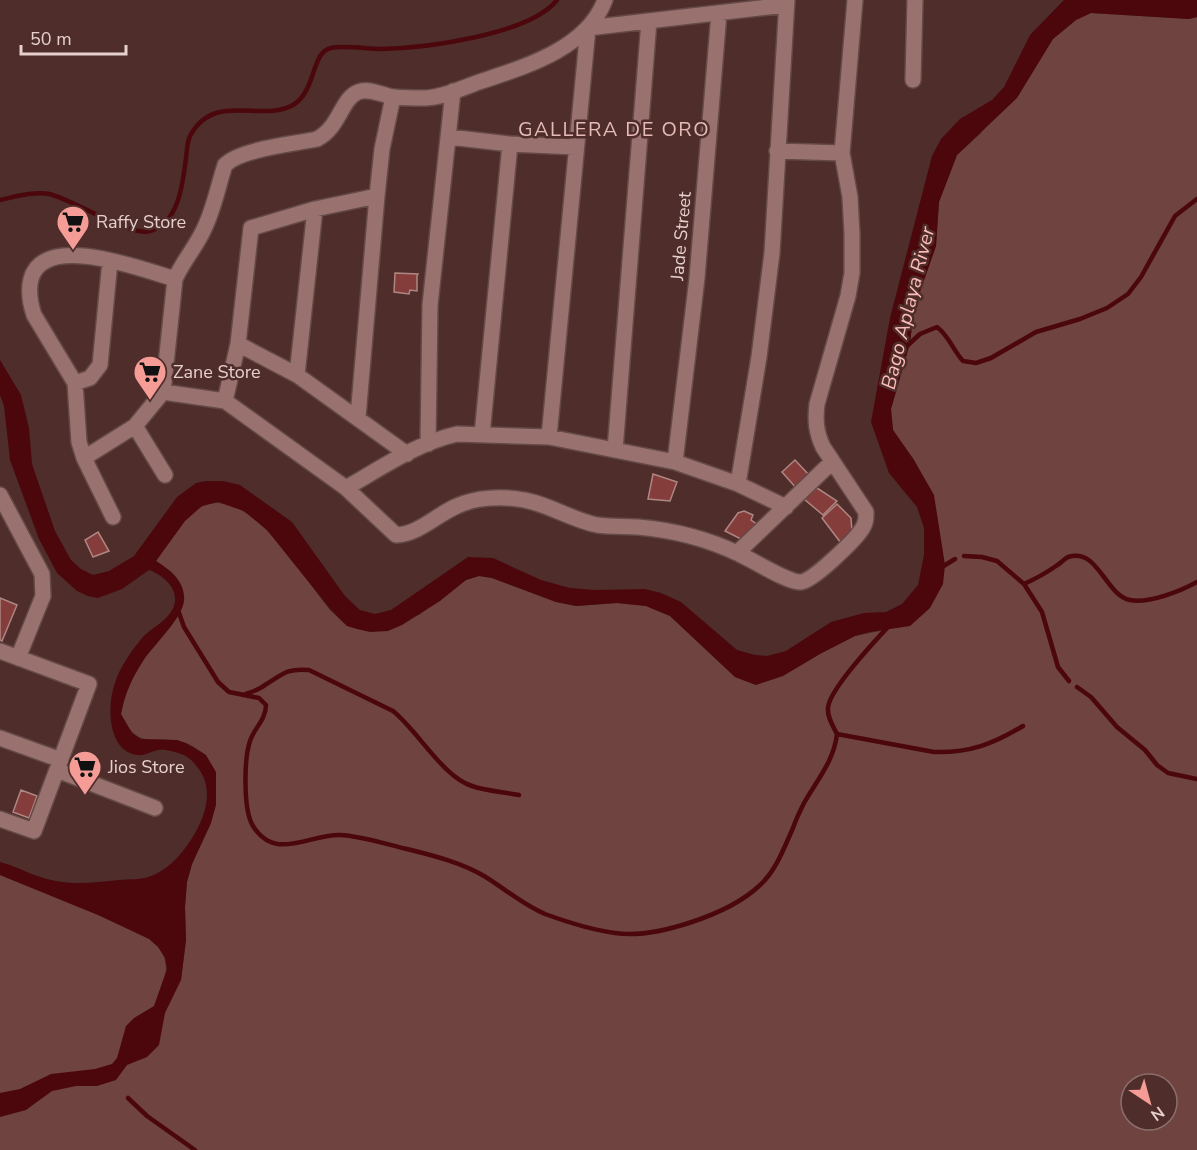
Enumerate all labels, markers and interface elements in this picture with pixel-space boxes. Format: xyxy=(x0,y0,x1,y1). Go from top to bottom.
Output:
scale bar xyxy=(21,18,126,56)
text: 50 m xyxy=(30,27,72,51)
district label: GALLERA DE ORO xyxy=(518,116,710,143)
street label: Jade Street xyxy=(665,190,697,282)
supermarket icon: Raffy Store xyxy=(55,204,91,251)
place label: Raffy Store xyxy=(96,210,186,234)
water label: Bago Aplaya River xyxy=(875,223,941,392)
supermarket icon: Zane Store xyxy=(132,354,168,401)
place label: Zane Store xyxy=(173,360,261,384)
supermarket icon: Jios Store xyxy=(67,749,103,796)
place label: Jios Store xyxy=(107,755,184,779)
north arrow xyxy=(1119,1072,1179,1132)
text: N xyxy=(1146,1101,1169,1126)

